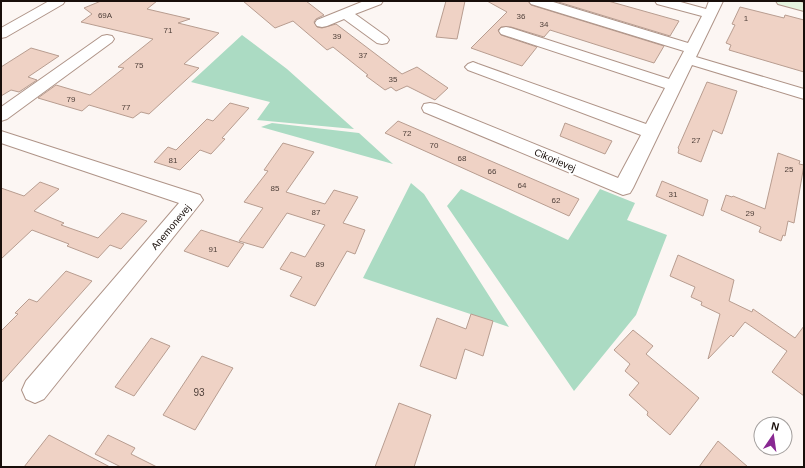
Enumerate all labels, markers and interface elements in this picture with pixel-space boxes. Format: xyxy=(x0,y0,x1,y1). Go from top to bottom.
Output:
house number: 69A xyxy=(98,11,113,20)
house number: 36 xyxy=(517,12,526,21)
house number: 1 xyxy=(744,14,749,23)
house number: 34 xyxy=(540,20,549,29)
house number: 71 xyxy=(164,26,173,35)
house number: 39 xyxy=(333,32,342,41)
house number: 37 xyxy=(359,51,368,60)
house number: 75 xyxy=(135,61,144,70)
house number: 35 xyxy=(389,75,398,84)
house number: 79 xyxy=(67,95,76,104)
house number: 77 xyxy=(122,103,131,112)
house number: 72 xyxy=(403,129,412,138)
house number: 27 xyxy=(692,136,701,145)
house number: 70 xyxy=(430,141,439,150)
street label: Cikorievej xyxy=(533,146,577,174)
house number: 68 xyxy=(458,154,467,163)
house number: 81 xyxy=(169,156,178,165)
house number: 25 xyxy=(785,165,794,174)
house number: 66 xyxy=(488,167,497,176)
house number: 64 xyxy=(518,181,527,190)
house number: 85 xyxy=(271,184,280,193)
house number: 31 xyxy=(669,190,678,199)
house number: 62 xyxy=(552,196,561,205)
street label: Anemonevej xyxy=(149,202,193,252)
house number: 87 xyxy=(312,208,321,217)
house number: 29 xyxy=(746,209,755,218)
house number: 91 xyxy=(209,245,218,254)
house number: 89 xyxy=(316,260,325,269)
house number: 93 xyxy=(193,387,205,398)
north arrow xyxy=(753,416,793,456)
text: N xyxy=(770,420,781,433)

